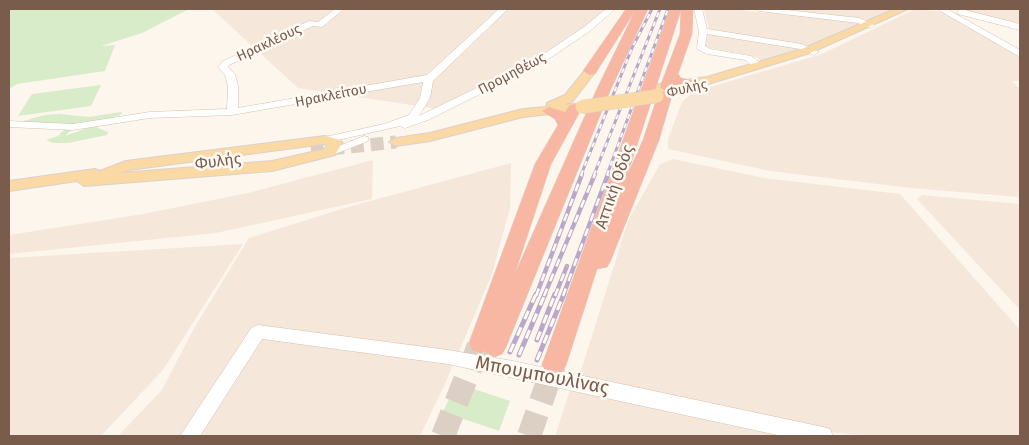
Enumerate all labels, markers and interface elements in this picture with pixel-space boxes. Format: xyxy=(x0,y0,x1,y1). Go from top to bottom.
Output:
street label: Ηρακλέους xyxy=(234,21,304,65)
street label: Προμηθέως xyxy=(475,49,549,99)
street label: Φυλής xyxy=(665,76,709,102)
street label: Ηρακλείτου xyxy=(294,81,368,111)
street label: Αττική Οδός xyxy=(592,143,638,231)
street label: Φυλής xyxy=(194,150,242,174)
street label: Μπουμπουλίνας xyxy=(473,352,611,400)

